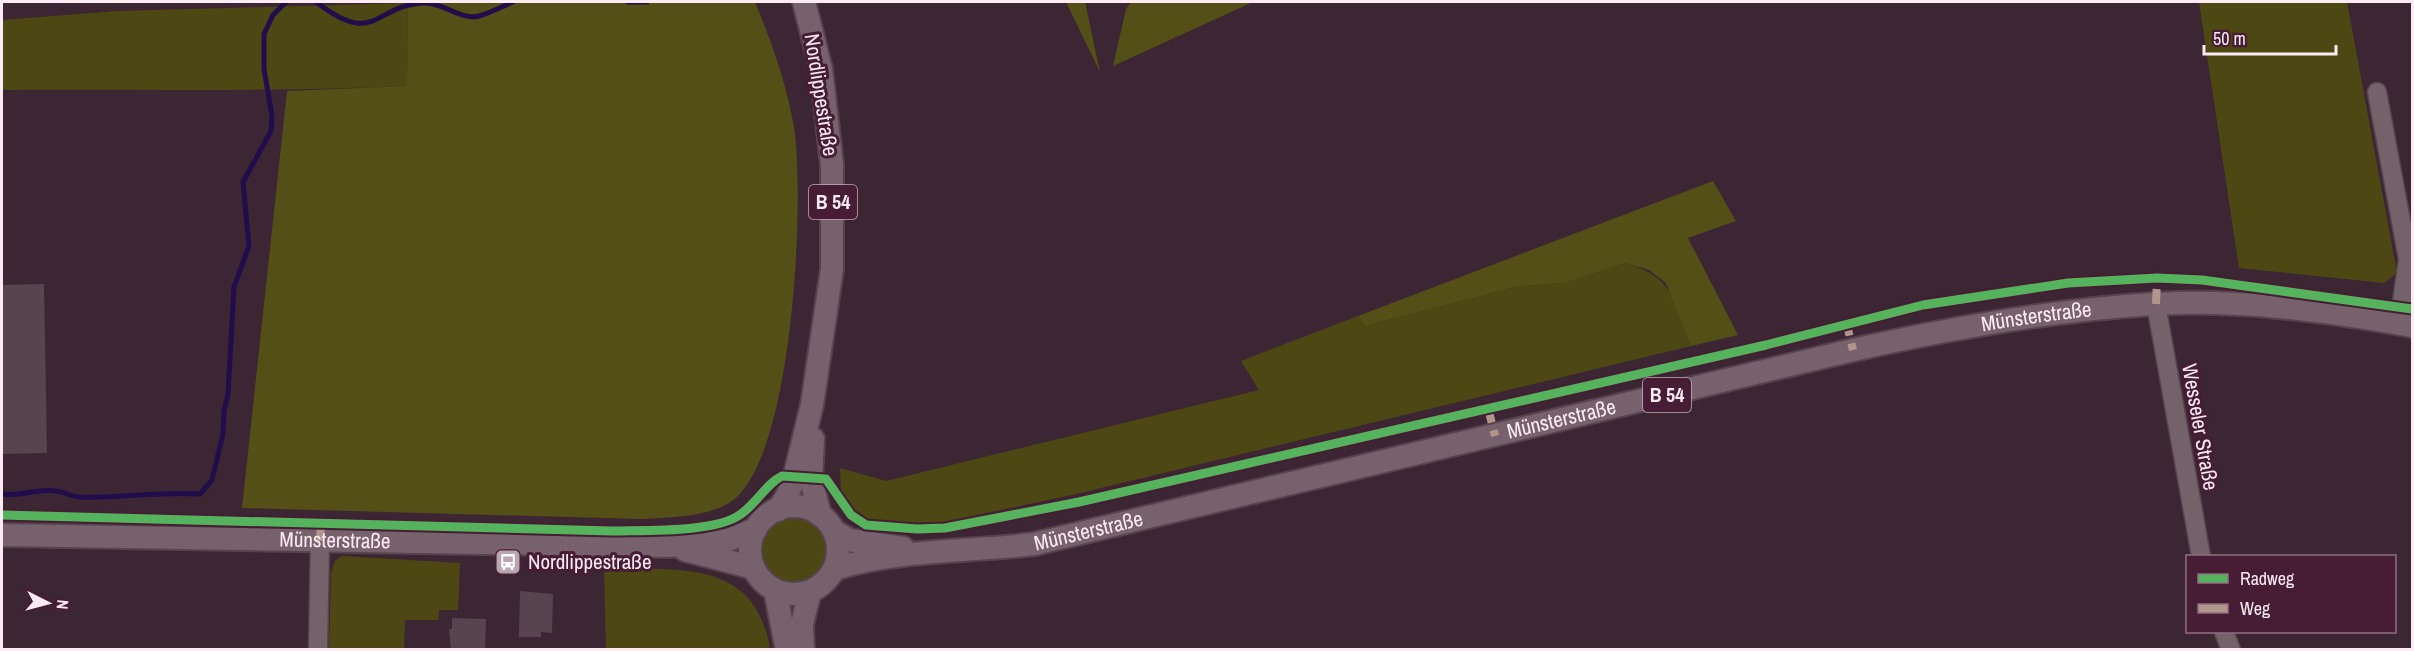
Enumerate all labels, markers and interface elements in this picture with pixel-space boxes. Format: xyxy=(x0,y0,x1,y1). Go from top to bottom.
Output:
scale bar xyxy=(2204,18,2336,56)
text: 50 m xyxy=(2213,26,2246,51)
street label: Nordlippestraße xyxy=(798,32,845,158)
road number: B 54 xyxy=(809,185,857,219)
street label: Münsterstraße xyxy=(1979,294,2093,338)
street label: Wesseler Straße xyxy=(2175,361,2226,492)
road number: B 54 xyxy=(1643,378,1691,412)
street label: Münsterstraße xyxy=(1504,392,1619,445)
street label: Münsterstraße xyxy=(1031,504,1146,558)
street label: Münsterstraße xyxy=(279,525,391,555)
bus stop icon: Nordlippestraße xyxy=(493,547,523,577)
place label: Nordlippestraße xyxy=(528,547,651,576)
legend xyxy=(2186,555,2396,633)
text: Radweg xyxy=(2240,566,2295,591)
north arrow xyxy=(18,573,78,633)
text: Weg xyxy=(2240,596,2271,621)
text: N xyxy=(51,599,74,610)

